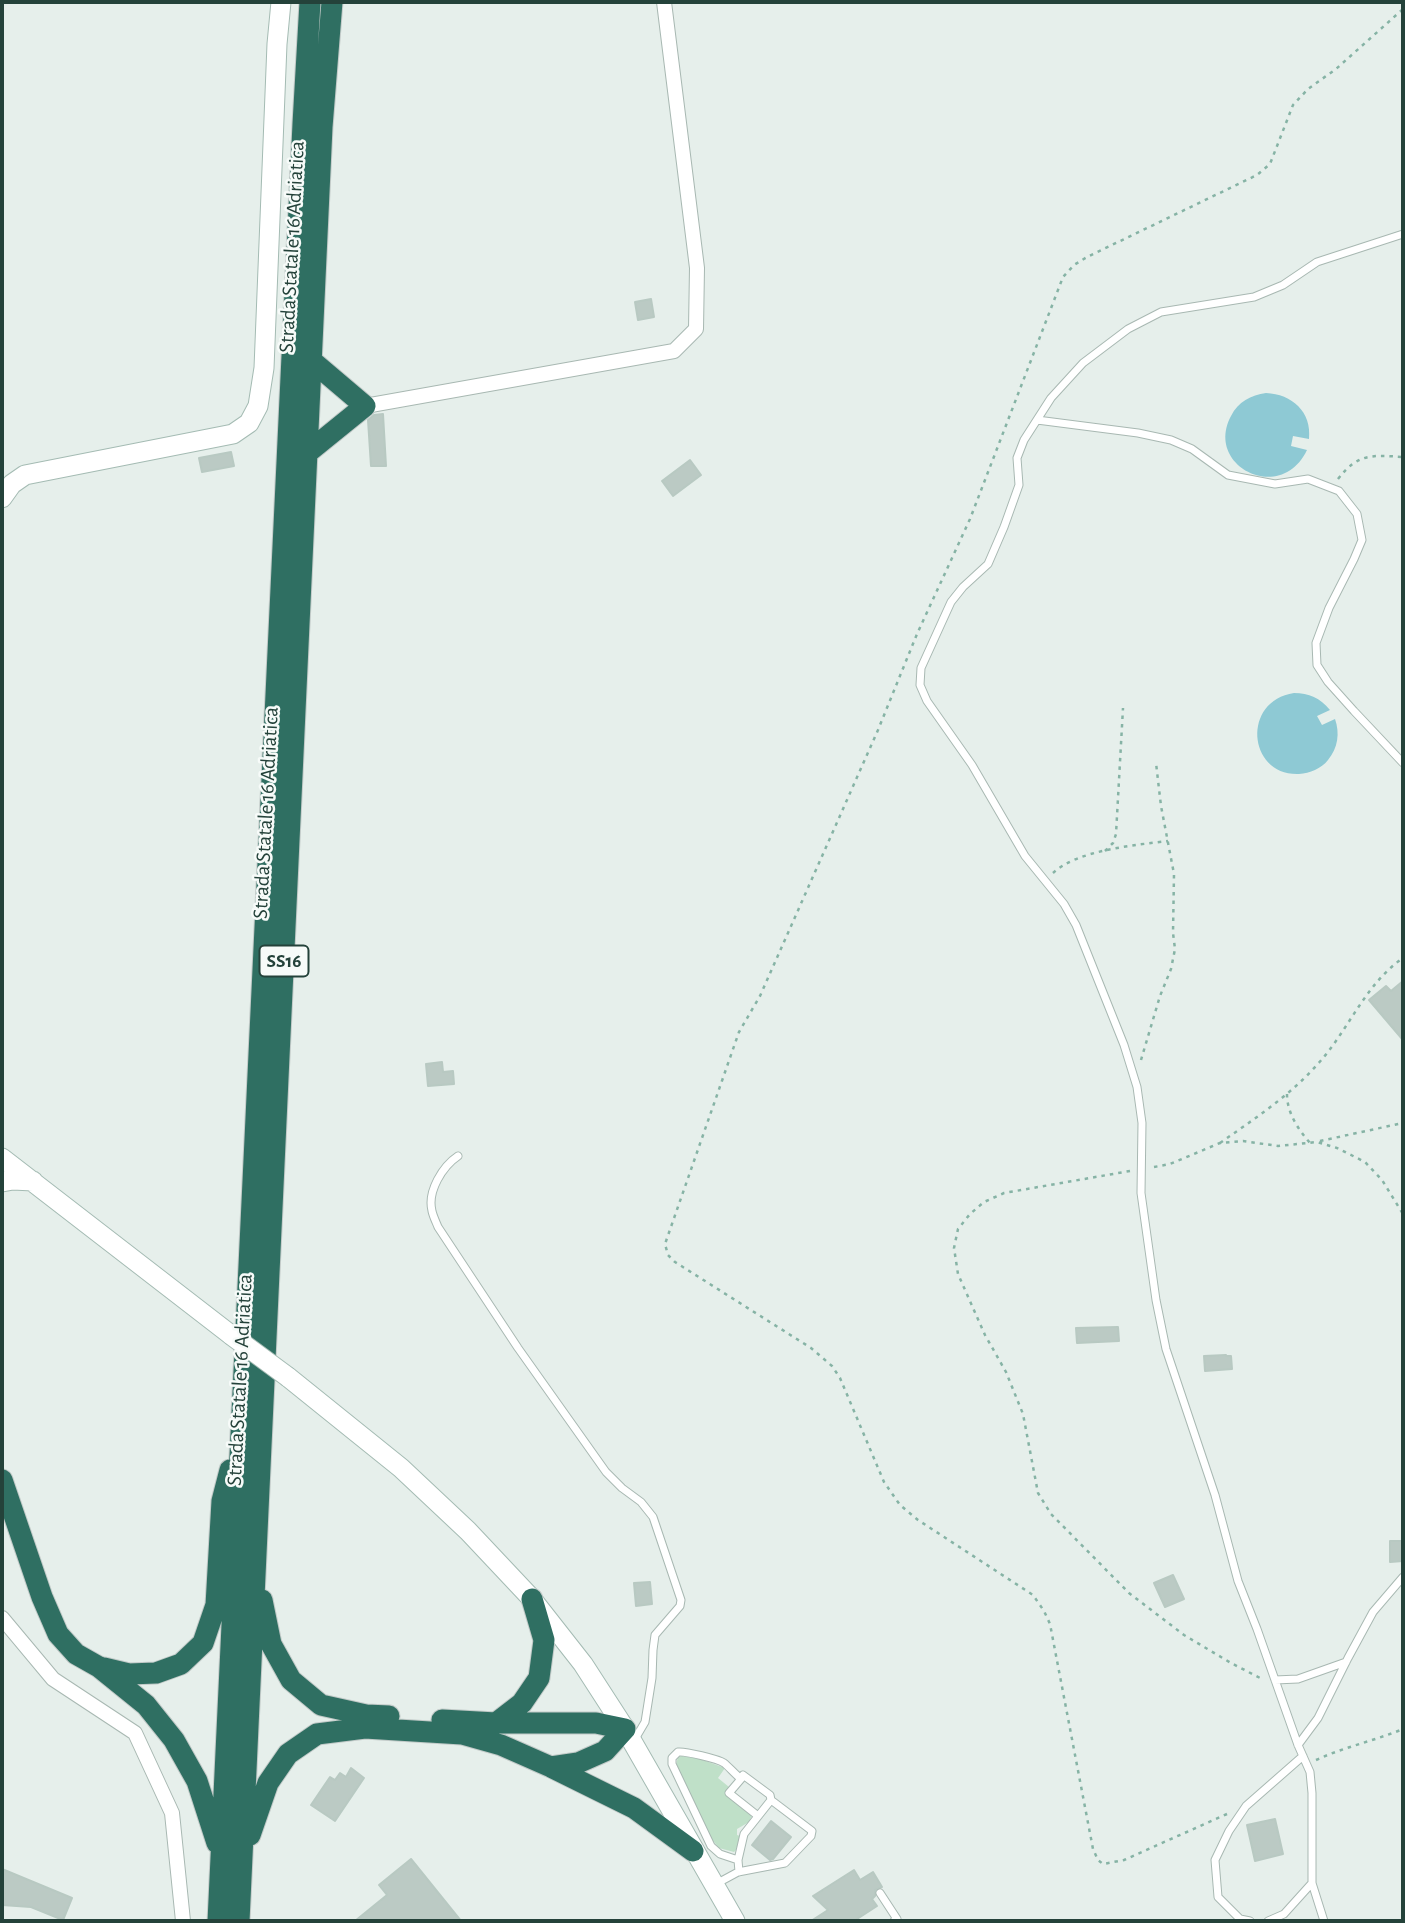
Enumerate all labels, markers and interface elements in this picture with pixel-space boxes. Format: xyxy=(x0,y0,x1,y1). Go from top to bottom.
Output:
street label: Strada Statale 16 Adriatica xyxy=(274,140,310,354)
street label: Strada Statale 16 Adriatica xyxy=(248,706,284,920)
road number: SS16 xyxy=(260,945,308,976)
street label: Strada Statale 16 Adriatica xyxy=(222,1273,258,1487)

